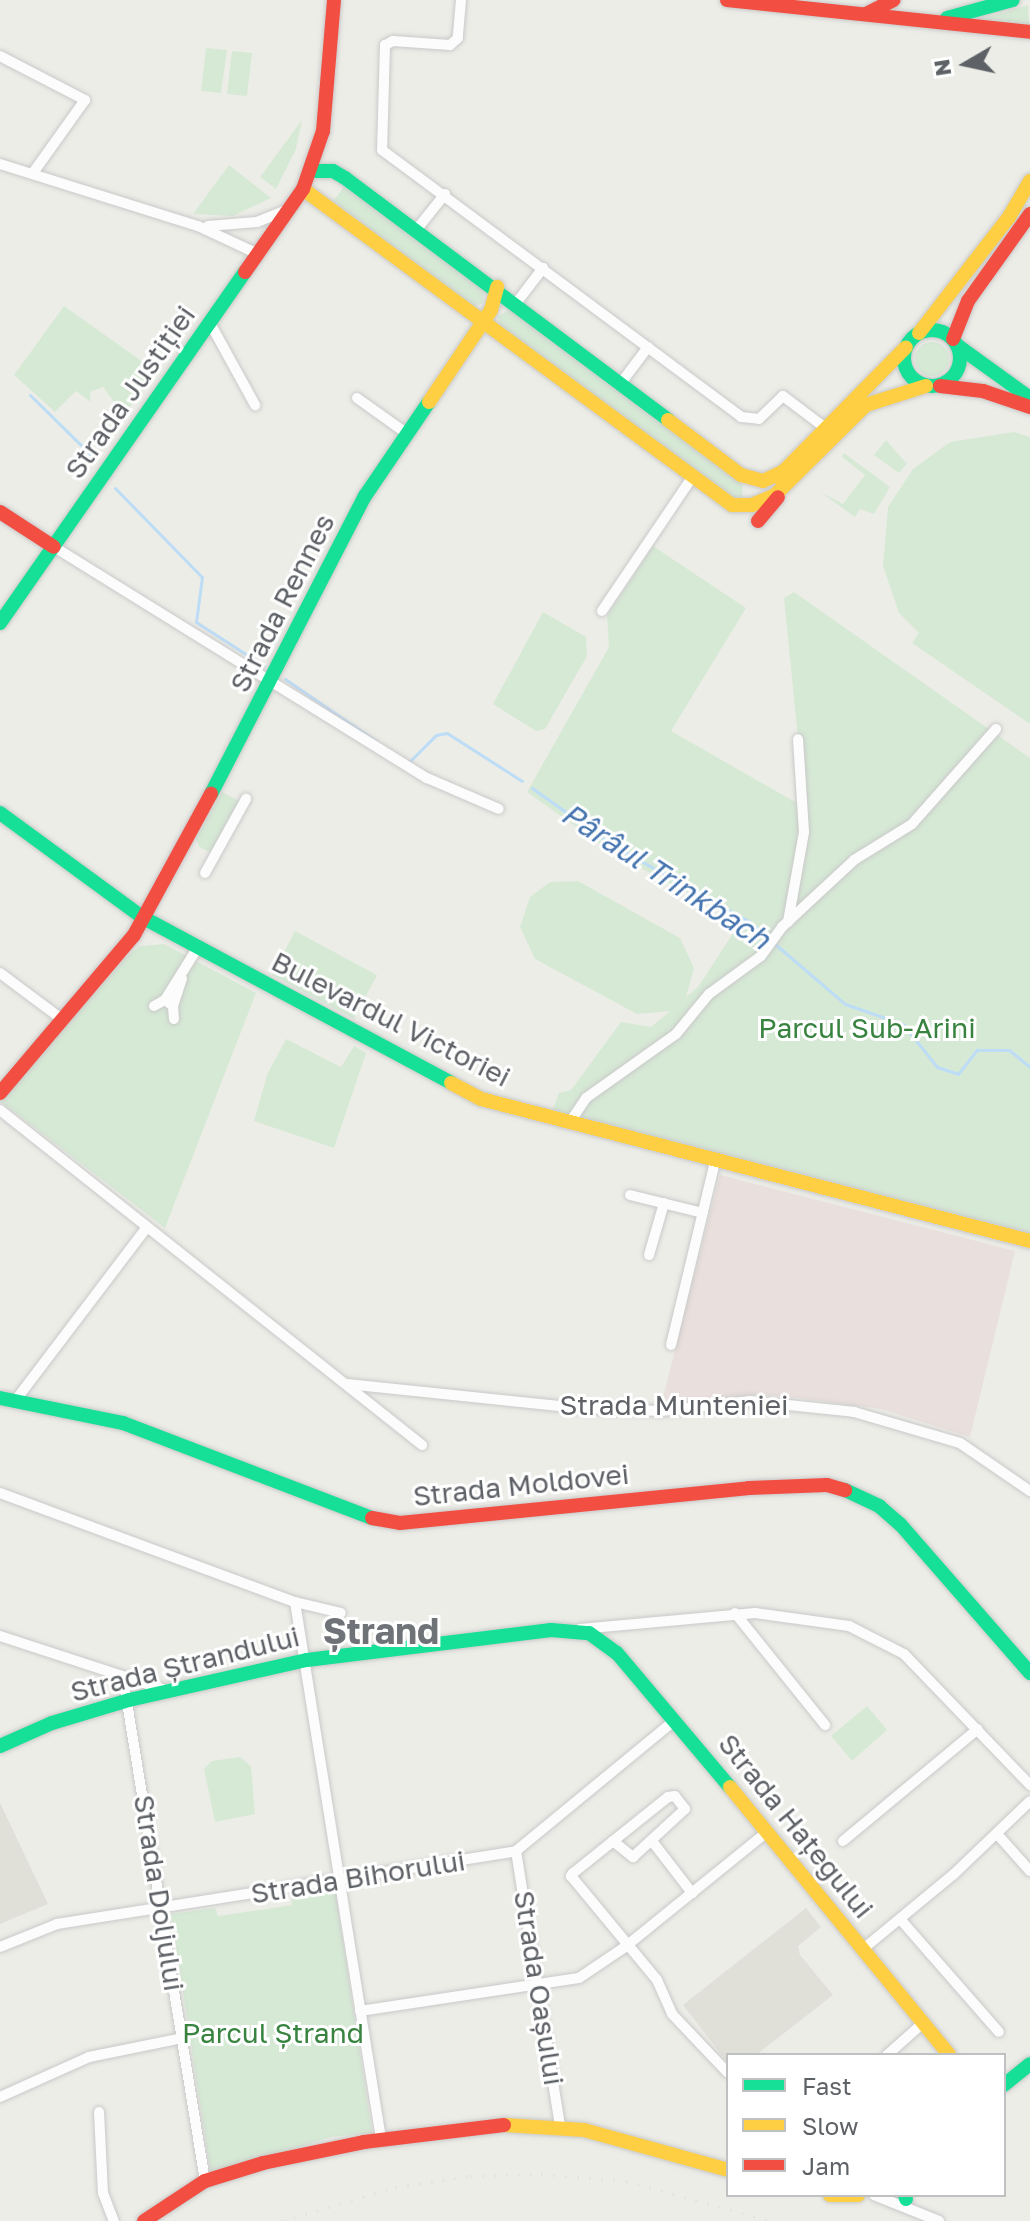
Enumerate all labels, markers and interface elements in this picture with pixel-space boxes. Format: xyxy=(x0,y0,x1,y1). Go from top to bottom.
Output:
north arrow xyxy=(926,24,1006,104)
text: N xyxy=(927,57,956,78)
street label: Strada Justiției xyxy=(58,299,202,485)
street label: Strada Rennes xyxy=(223,508,341,698)
water label: Pârâul Trinkbach xyxy=(555,795,777,957)
street label: Bulevardul Victoriei xyxy=(266,944,516,1094)
park label: Parcul Sub-Arini xyxy=(758,1011,976,1045)
street label: Strada Munteniei xyxy=(560,1388,788,1422)
street label: Strada Moldovei xyxy=(411,1457,631,1513)
district label: Ștrand xyxy=(323,1609,439,1653)
street label: Strada Ștrandului xyxy=(67,1619,303,1709)
street label: Strada Hațegului xyxy=(711,1727,881,1925)
street label: Strada Doljului xyxy=(127,1792,191,1994)
street label: Strada Bihorului xyxy=(248,1843,468,1911)
street label: Strada Oașului xyxy=(507,1888,571,2088)
park label: Parcul Ștrand xyxy=(182,2016,364,2050)
legend xyxy=(726,2053,1006,2197)
text: Fast xyxy=(802,2071,852,2100)
text: Slow xyxy=(802,2111,858,2140)
text: Jam xyxy=(802,2151,850,2180)

